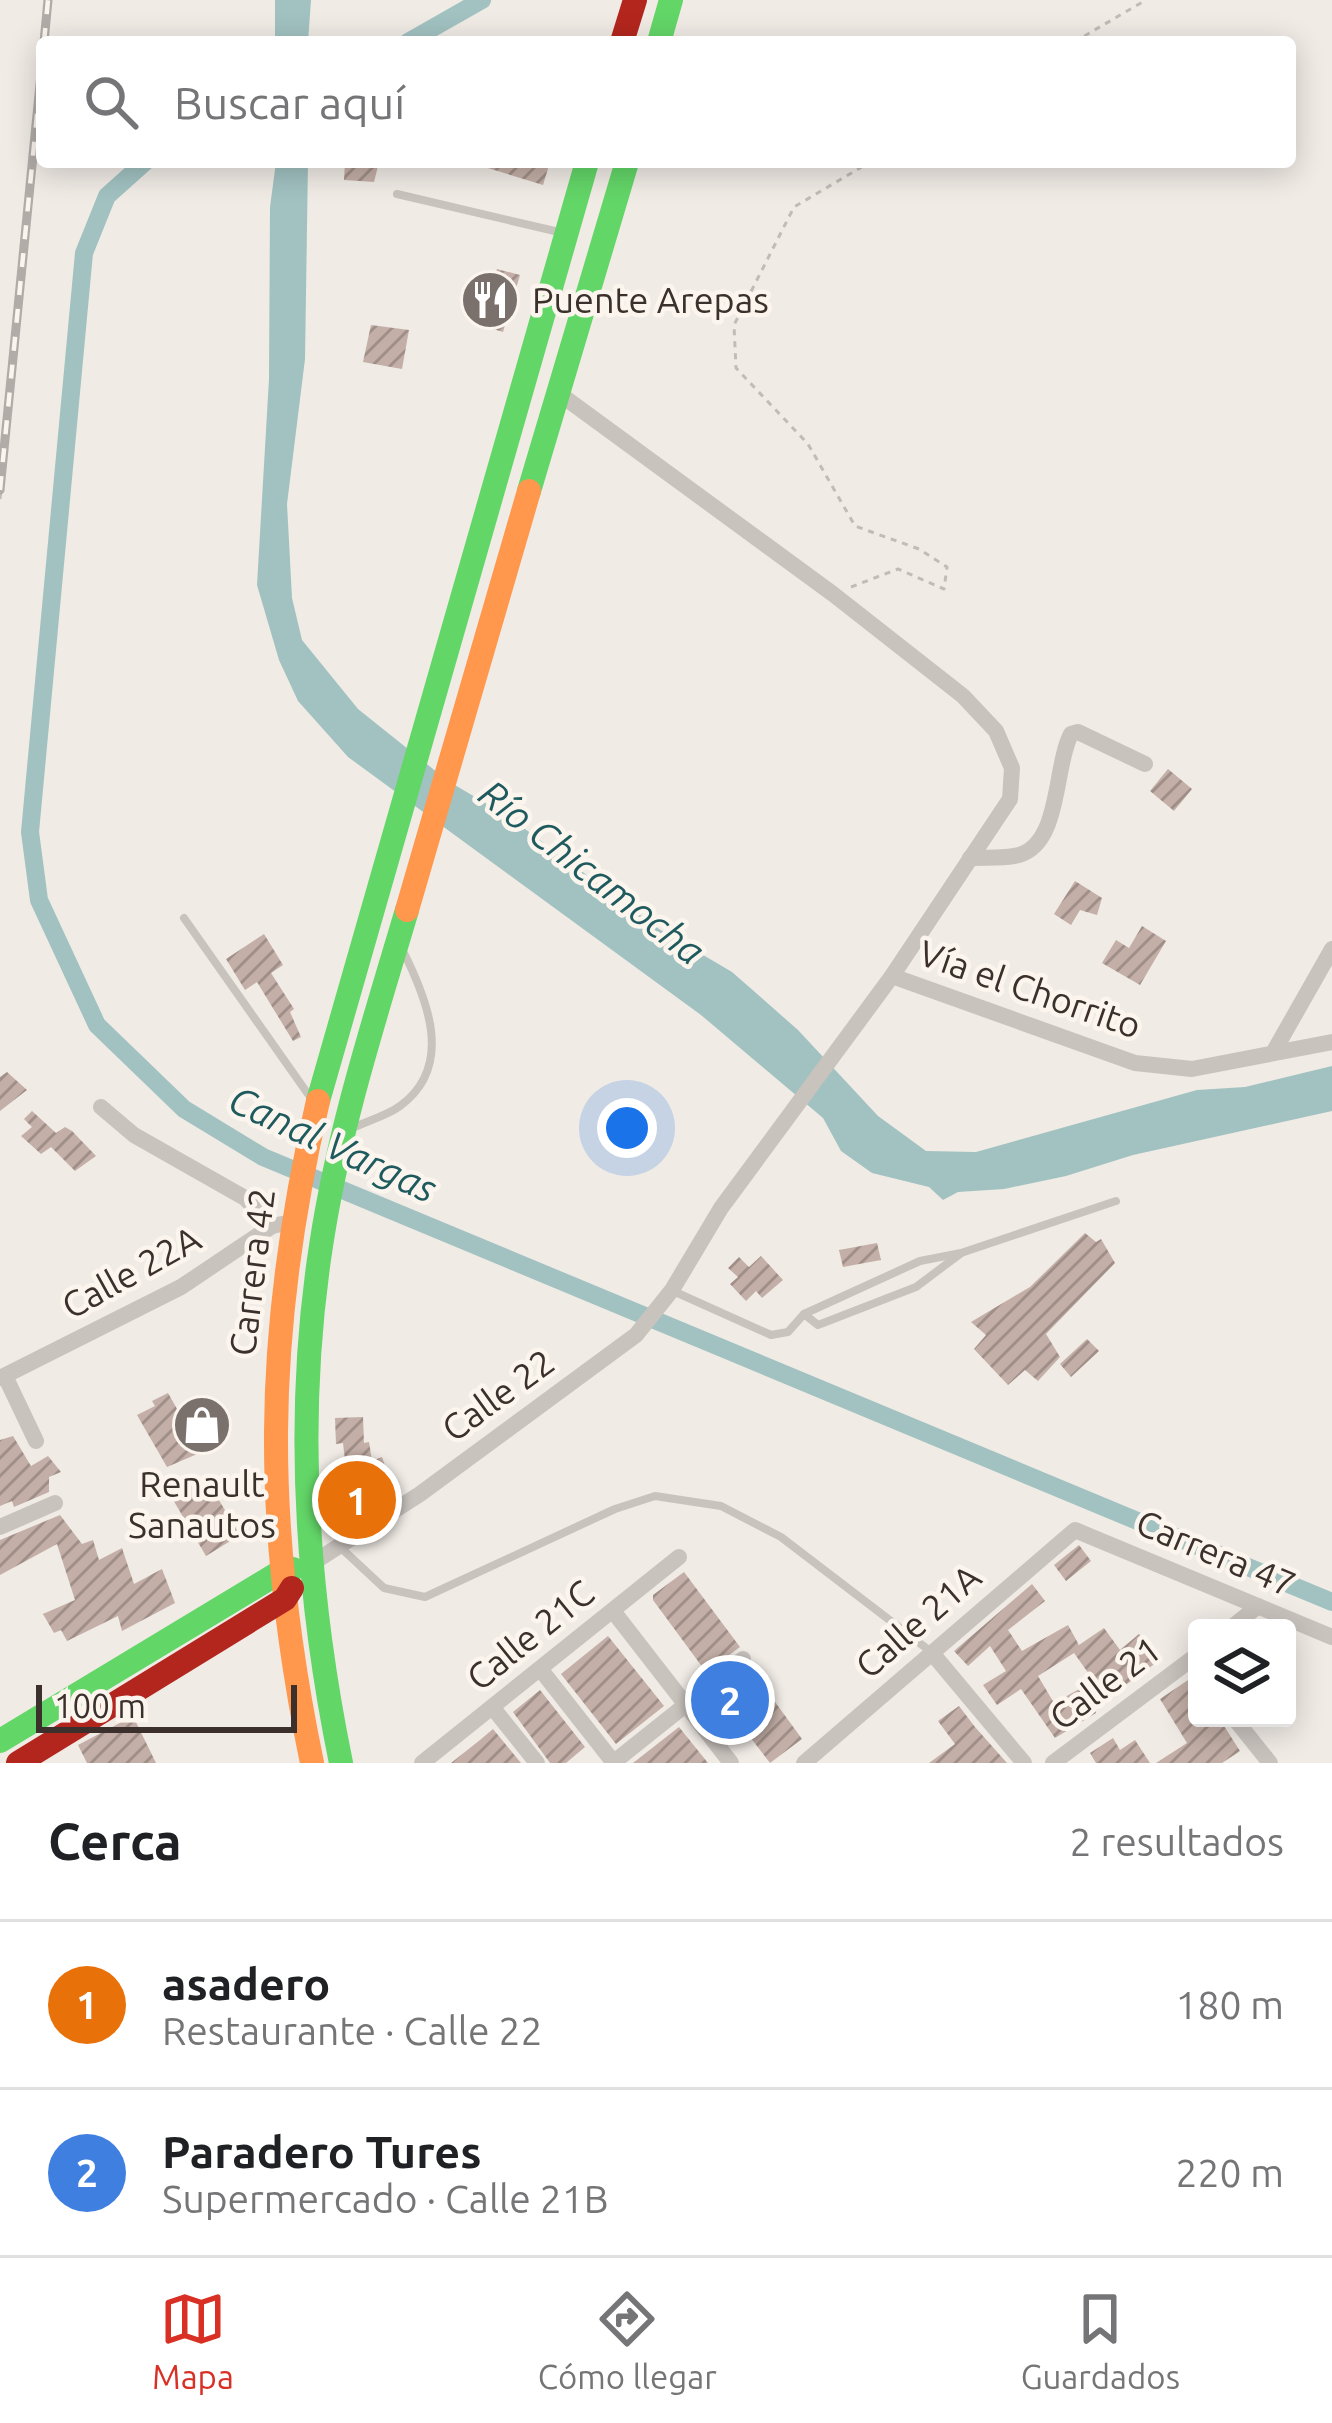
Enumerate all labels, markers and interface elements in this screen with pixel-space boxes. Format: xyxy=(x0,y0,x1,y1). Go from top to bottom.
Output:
search box xyxy=(36,36,1296,168)
icon: search xyxy=(78,69,144,135)
text: Buscar aquí xyxy=(174,77,405,128)
restaurant icon: Puente Arepas xyxy=(459,269,521,331)
place label: Puente Arepas xyxy=(532,279,769,320)
water label: Río Chicamocha xyxy=(472,771,713,973)
street label: Vía el Chorrito xyxy=(914,931,1146,1046)
water label: Canal Vargas xyxy=(223,1077,444,1210)
your location xyxy=(597,1098,657,1158)
street label: Carrera 42 xyxy=(221,1186,282,1358)
street label: Calle 22A xyxy=(55,1217,208,1326)
street label: Calle 22 xyxy=(434,1340,562,1449)
shop icon: Renault Sanautos xyxy=(171,1394,233,1456)
pin: 1 xyxy=(318,1455,396,1545)
place label: Renault Sanautos xyxy=(128,1463,276,1545)
street label: Carrera 47 xyxy=(1131,1501,1302,1604)
street label: Calle 21A xyxy=(847,1555,989,1686)
street label: Calle 21C xyxy=(458,1571,601,1698)
map controls xyxy=(1188,1619,1296,1727)
button: layers xyxy=(1188,1619,1296,1727)
street label: Calle 21 xyxy=(1041,1628,1168,1738)
pin: 2 xyxy=(691,1655,769,1745)
scale bar xyxy=(36,1679,297,1732)
text: 100 m xyxy=(54,1687,146,1724)
text: Cerca xyxy=(48,1812,182,1870)
text: 2 resultados xyxy=(1070,1820,1284,1863)
text: asadero xyxy=(162,1958,330,2009)
text: 1 xyxy=(76,1983,98,2026)
text: 180 m xyxy=(1175,1983,1284,2026)
text: Restaurante · Calle 22 xyxy=(162,2009,542,2052)
text: Paradero Tures xyxy=(162,2126,482,2177)
text: 2 xyxy=(76,2151,98,2194)
text: 220 m xyxy=(1175,2151,1284,2194)
text: Supermercado · Calle 21B xyxy=(162,2177,609,2220)
tab: Mapa xyxy=(152,2286,234,2395)
tab: Cómo llegar xyxy=(538,2286,717,2395)
tab: Guardados xyxy=(1021,2286,1180,2395)

